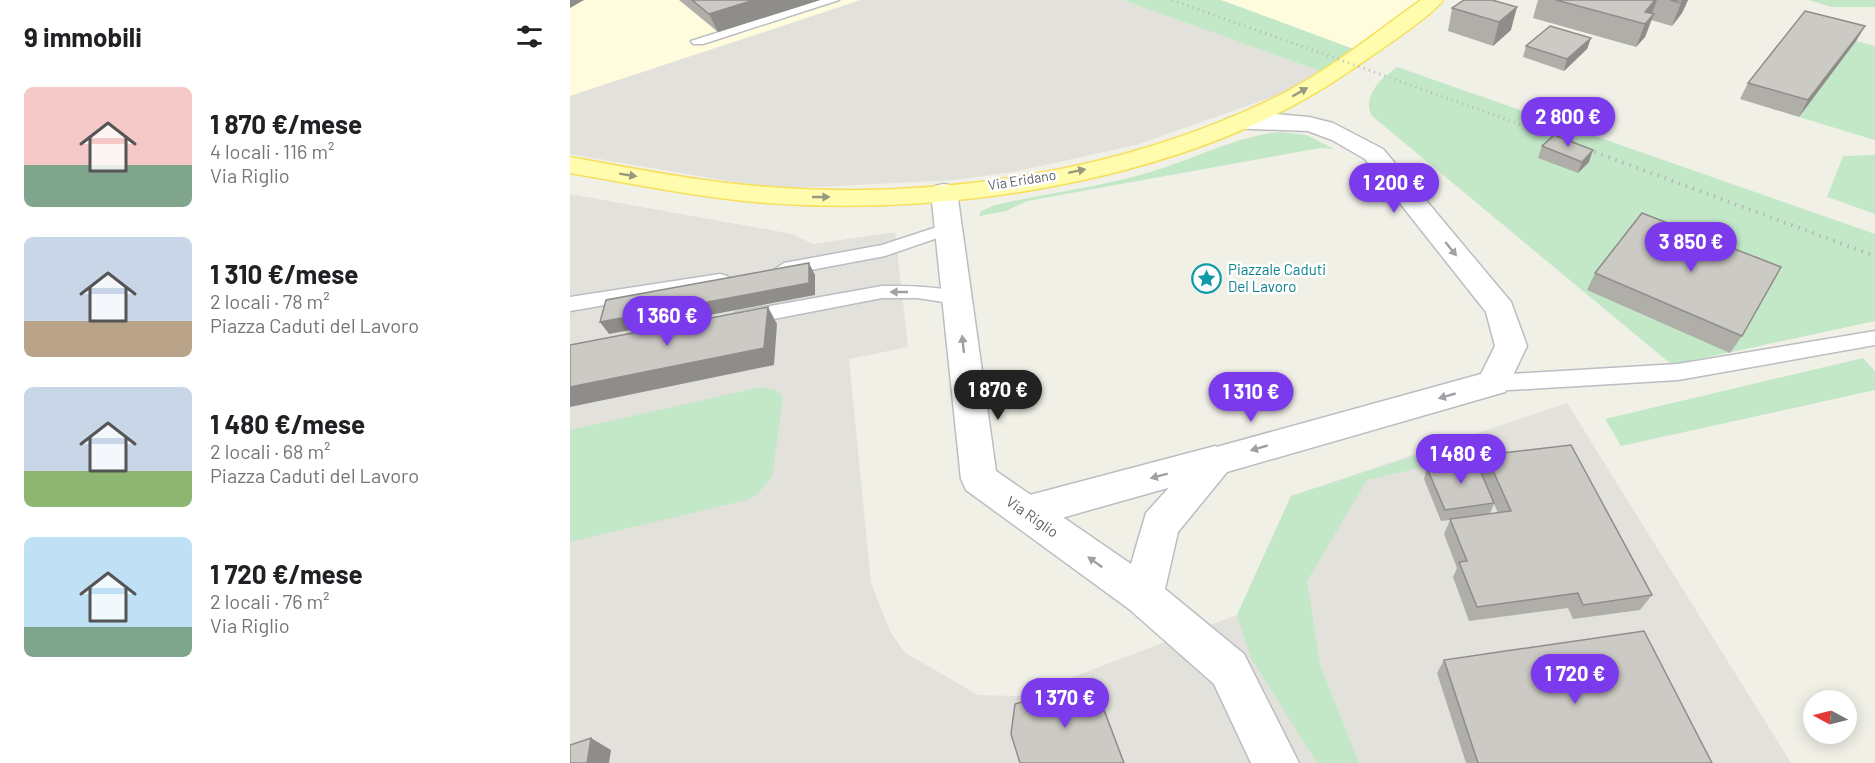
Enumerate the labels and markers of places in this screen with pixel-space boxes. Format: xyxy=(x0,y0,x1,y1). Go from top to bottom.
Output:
pin: 2 800 € xyxy=(1513,97,1623,148)
pin: 1 200 € xyxy=(1339,163,1449,214)
pin: 3 850 € xyxy=(1636,222,1746,273)
place label: Piazzale Caduti Del Lavoro xyxy=(1228,260,1326,295)
place icon: Piazzale Caduti Del Lavoro xyxy=(1191,263,1223,295)
pin: 1 360 € xyxy=(612,296,722,347)
pin: 1 870 € xyxy=(943,370,1053,421)
pin: 1 310 € xyxy=(1196,372,1306,423)
pin: 1 480 € xyxy=(1406,434,1516,485)
pin: 1 720 € xyxy=(1520,654,1630,705)
pin: 1 370 € xyxy=(1010,678,1120,729)

